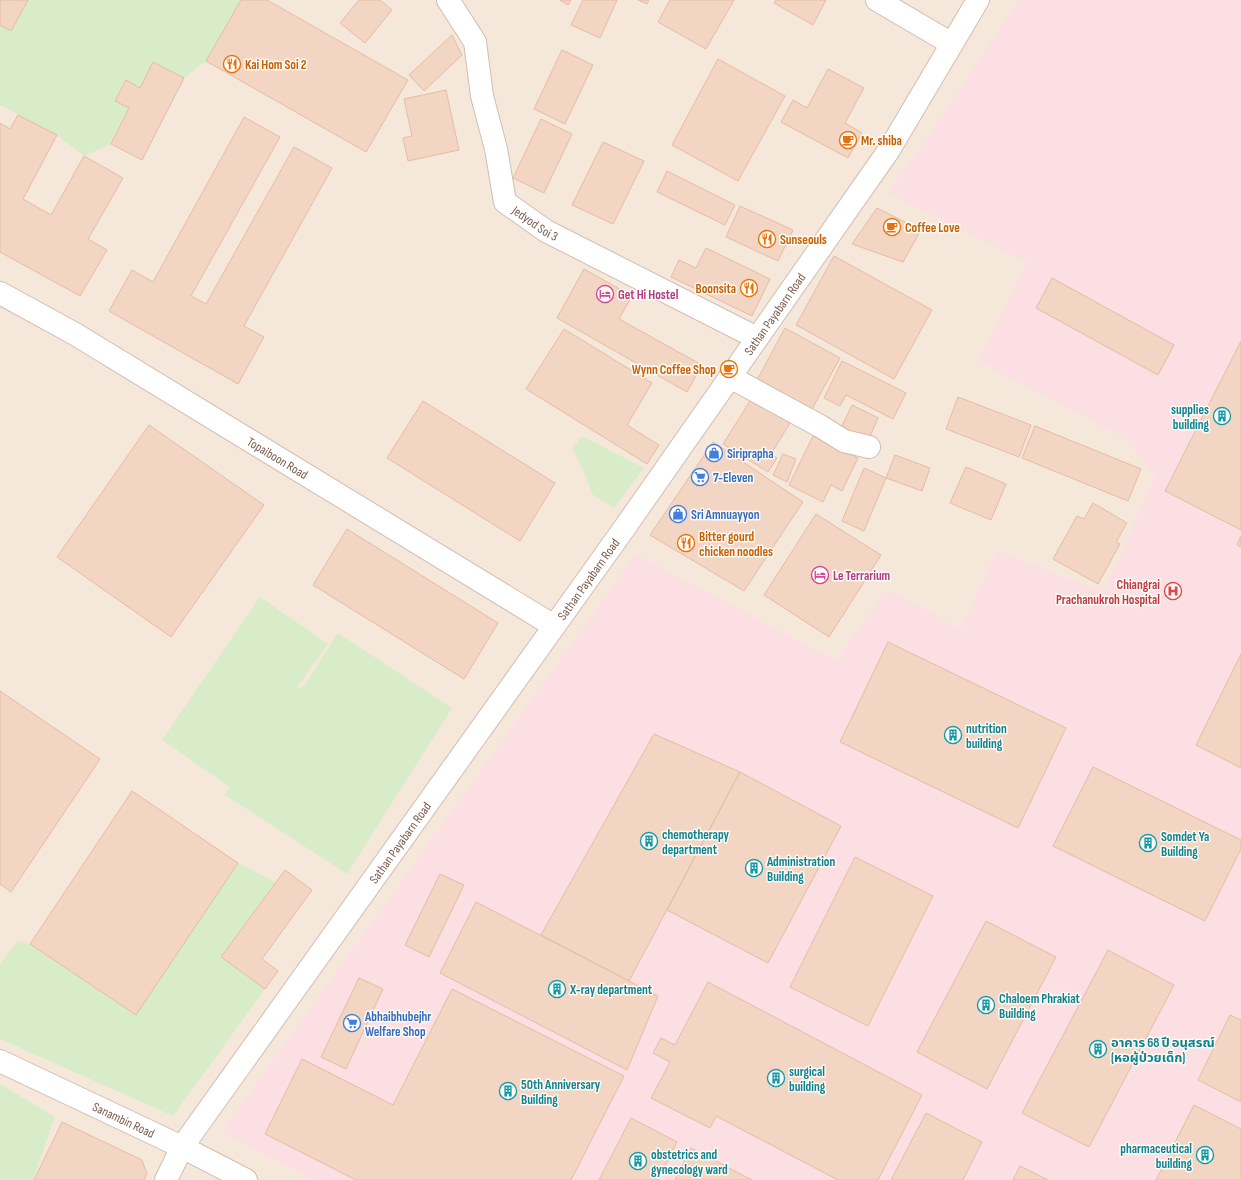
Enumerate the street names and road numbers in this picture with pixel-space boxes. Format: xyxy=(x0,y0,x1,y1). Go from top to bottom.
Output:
street label: Jedyod Soi 3 xyxy=(508,202,561,245)
street label: Sathan Payabarn Road xyxy=(741,270,809,358)
street label: Topaiboon Road xyxy=(244,434,311,483)
street label: Sathan Payabarn Road xyxy=(554,536,623,623)
street label: Sathan Payabarn Road xyxy=(366,799,435,887)
street label: Sanambin Road xyxy=(90,1099,157,1142)

